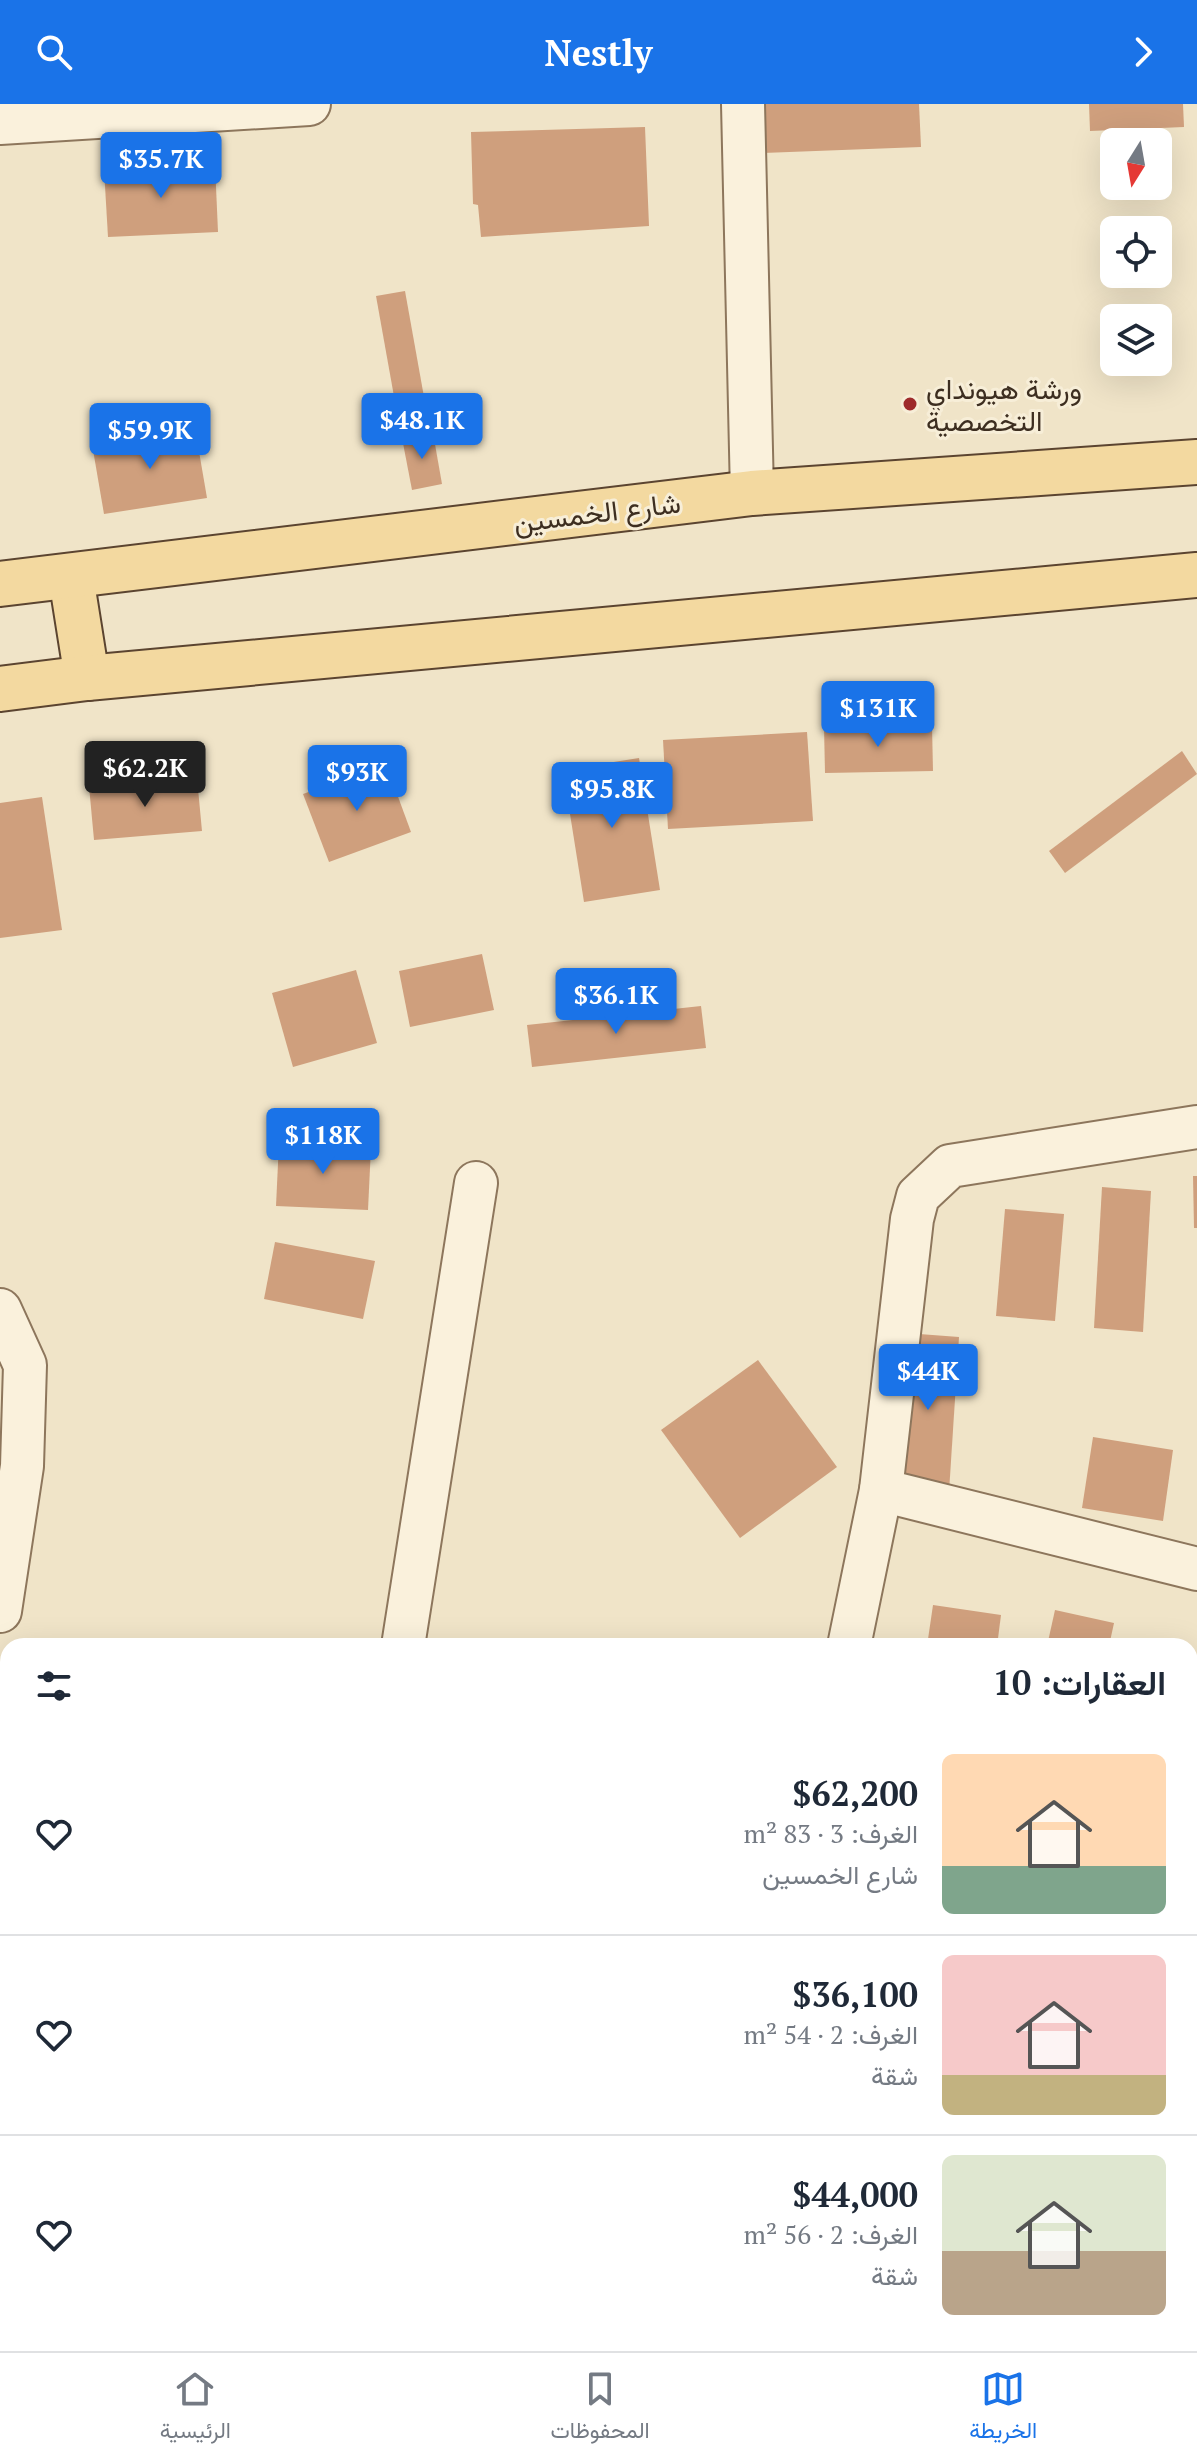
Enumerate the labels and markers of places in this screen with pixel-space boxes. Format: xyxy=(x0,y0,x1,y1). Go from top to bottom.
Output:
pin: $35.7K xyxy=(96,132,226,200)
place label: ورشة هيونداي التخصصية xyxy=(926,370,1082,439)
pin: $48.1K xyxy=(357,393,487,461)
marker: ورشة هيونداي التخصصية xyxy=(901,395,919,413)
pin: $59.9K xyxy=(85,403,215,471)
pin: $131K xyxy=(822,681,934,749)
pin: $62.2K xyxy=(80,741,210,809)
pin: $93K xyxy=(310,745,404,813)
pin: $95.8K xyxy=(547,762,677,830)
pin: $36.1K xyxy=(551,968,681,1036)
pin: $118K xyxy=(267,1108,379,1176)
pin: $44K xyxy=(881,1344,975,1412)

